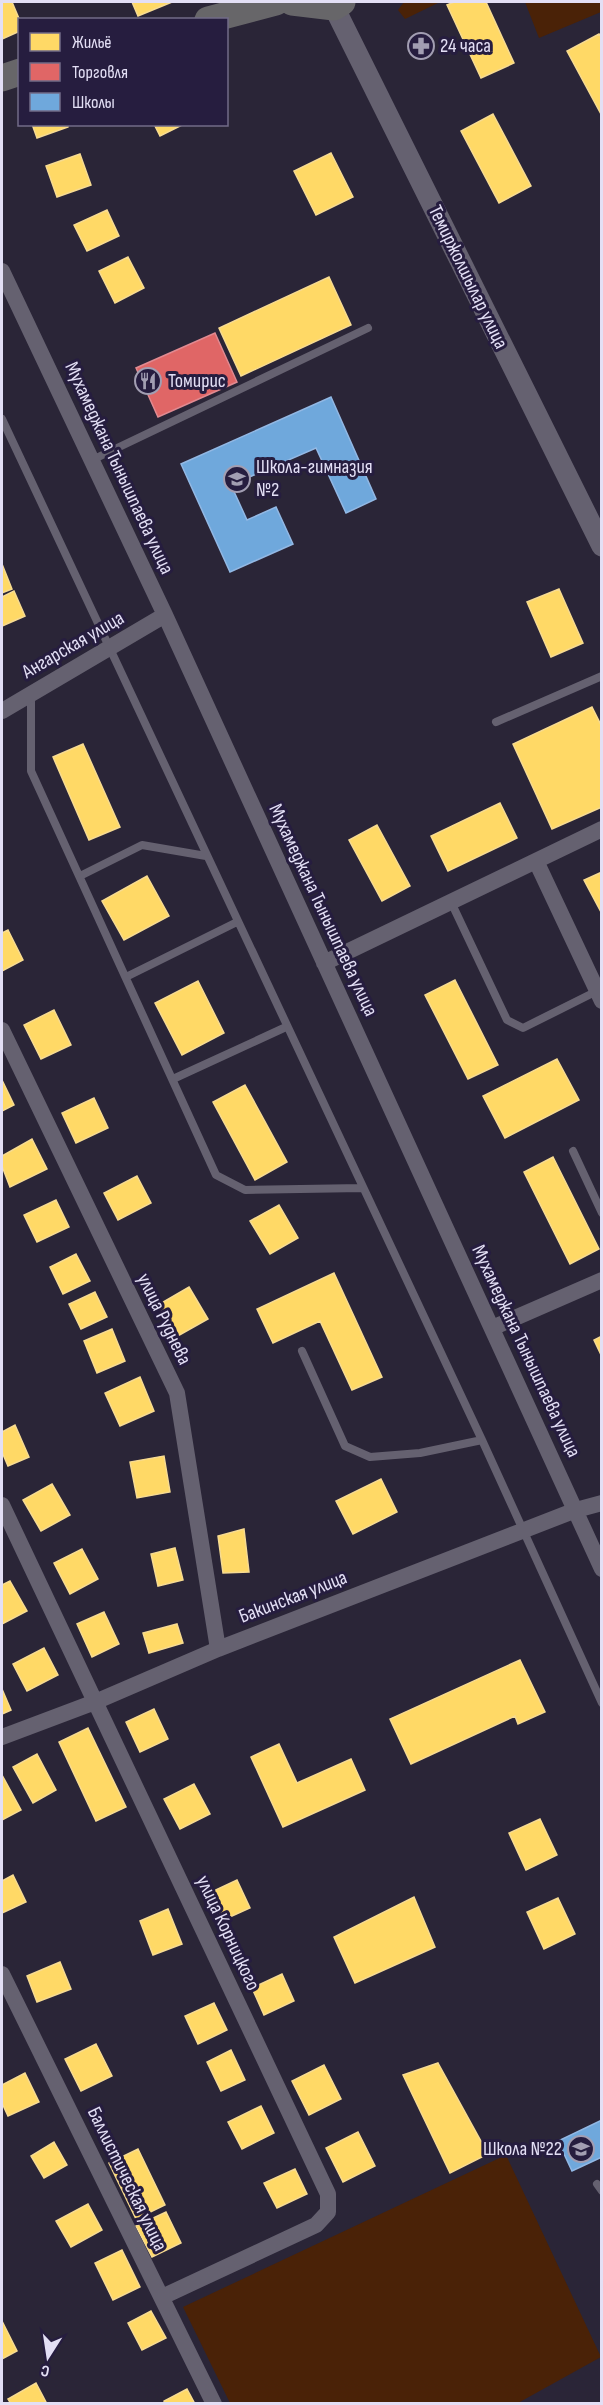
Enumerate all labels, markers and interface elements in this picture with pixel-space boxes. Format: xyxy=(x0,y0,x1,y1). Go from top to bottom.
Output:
legend xyxy=(18,18,228,126)
pharmacy icon: 24 часа xyxy=(406,31,436,61)
text: Жильё xyxy=(72,32,112,53)
place label: 24 часа xyxy=(440,34,491,58)
text: Торговля xyxy=(72,62,128,83)
text: Школы xyxy=(72,92,115,113)
street label: Темиржолшылар улица xyxy=(423,201,513,353)
street label: Мухамеджана Тынышпаева улица xyxy=(59,358,179,578)
restaurant icon: Томирис xyxy=(133,366,163,396)
place label: Томирис xyxy=(168,369,226,393)
place label: Школа-гимназия №2 xyxy=(256,455,373,502)
school or university icon: Школа-гимназия №2 xyxy=(222,464,252,494)
street label: Ангарская улица xyxy=(17,606,128,684)
street label: Мухамеджана Тынышпаева улица xyxy=(263,800,383,1020)
street label: Мухамеджана Тынышпаева улица xyxy=(466,1241,586,1461)
street label: улица Руднева xyxy=(132,1269,196,1369)
street label: Бакинская улица xyxy=(236,1565,350,1629)
street label: улица Корницкого xyxy=(191,1872,265,1994)
street label: Баллистическая улица xyxy=(82,2103,172,2255)
school or university icon: Школа №22 xyxy=(566,2134,596,2164)
place label: Школа №22 xyxy=(483,2137,562,2161)
north arrow xyxy=(18,2327,78,2387)
text: С xyxy=(39,2360,51,2380)

